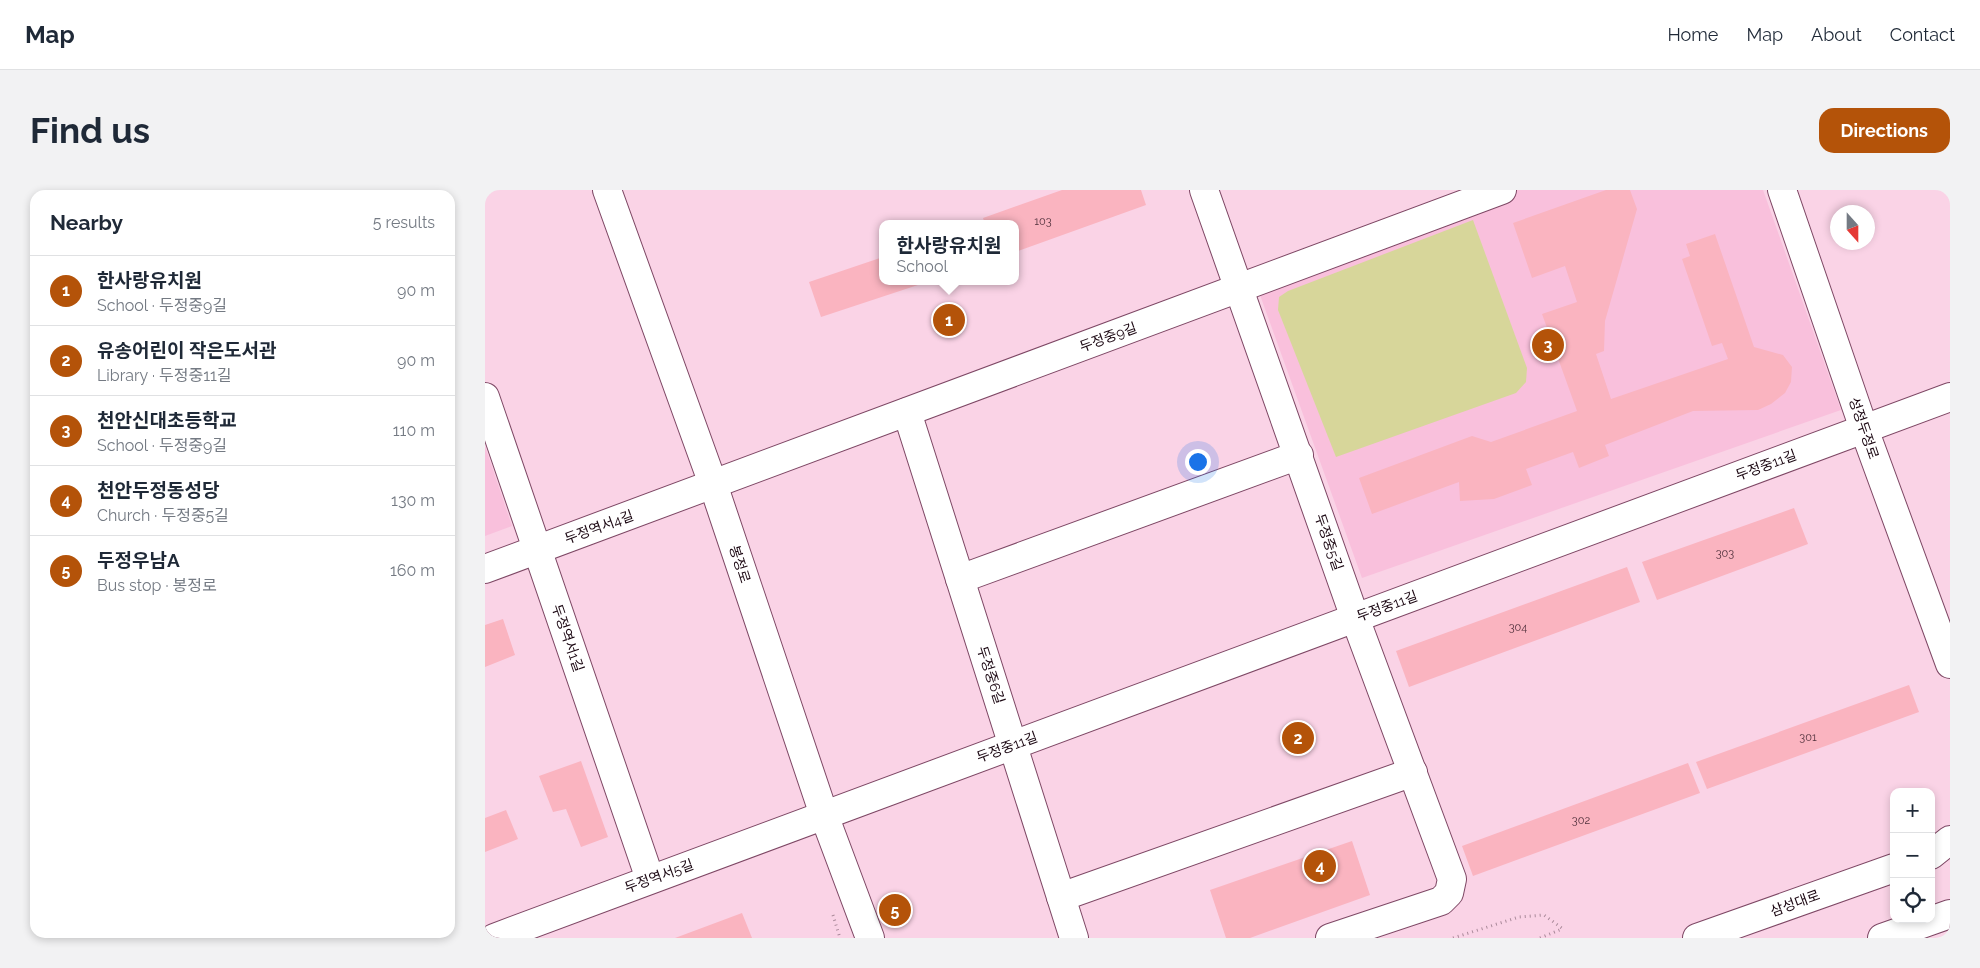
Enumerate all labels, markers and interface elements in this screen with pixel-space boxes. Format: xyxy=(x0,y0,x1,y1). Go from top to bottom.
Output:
text: Map xyxy=(25,20,75,49)
text: Home xyxy=(1667,24,1718,45)
text: Map xyxy=(1746,24,1783,45)
text: About xyxy=(1811,24,1862,45)
text: Contact xyxy=(1890,24,1955,45)
button: Directions xyxy=(1819,108,1950,153)
text: Find us xyxy=(30,110,150,151)
north arrow xyxy=(1830,205,1875,250)
text: Nearby xyxy=(50,210,123,235)
text: 5 results xyxy=(373,213,435,232)
house number: 103 xyxy=(1034,215,1052,228)
popup xyxy=(879,220,1019,285)
text: 한사랑유치원 xyxy=(897,234,1001,256)
text: School xyxy=(897,257,948,276)
text: 한사랑유치원 xyxy=(97,269,202,291)
text: 1 xyxy=(62,281,70,300)
text: 90 m xyxy=(397,281,435,300)
text: School · 두정중9길 xyxy=(97,296,227,315)
pin: 1 xyxy=(933,301,965,339)
street label: 두정중9길 xyxy=(1077,319,1139,355)
pin: 3 xyxy=(1532,326,1564,364)
text: 유송어린이 작은도서관 xyxy=(97,339,276,361)
text: 2 xyxy=(61,351,71,370)
text: 90 m xyxy=(397,351,435,370)
text: Library · 두정중11길 xyxy=(97,366,232,385)
street label: 성정두정로 xyxy=(1846,395,1882,461)
text: 천안신대초등학교 xyxy=(97,409,237,431)
text: 3 xyxy=(62,421,70,440)
text: 110 m xyxy=(393,421,435,440)
text: School · 두정중9길 xyxy=(97,436,227,455)
street label: 두정중11길 xyxy=(1733,447,1799,483)
your location xyxy=(1185,449,1211,475)
text: 천안두정동성당 xyxy=(97,479,219,501)
text: 4 xyxy=(61,491,71,510)
text: 130 m xyxy=(391,491,435,510)
text: Church · 두정중5길 xyxy=(97,506,229,525)
street label: 두정역서4길 xyxy=(562,507,636,547)
street label: 두정중5길 xyxy=(1312,511,1346,573)
street label: 봉정로 xyxy=(726,543,754,585)
house number: 303 xyxy=(1716,547,1734,560)
text: 두정우남A xyxy=(97,549,180,571)
text: 5 xyxy=(62,561,70,580)
text: 160 m xyxy=(390,561,435,580)
text: Bus stop · 봉정로 xyxy=(97,576,217,595)
street label: 두정중11길 xyxy=(1354,588,1420,624)
street label: 두정역서1길 xyxy=(549,602,587,674)
house number: 304 xyxy=(1509,621,1527,634)
street label: 두정중6길 xyxy=(974,644,1008,706)
pin: 2 xyxy=(1282,719,1314,757)
street label: 두정중11길 xyxy=(974,729,1040,765)
house number: 301 xyxy=(1799,731,1817,744)
map controls xyxy=(1890,788,1935,923)
button: + xyxy=(1890,788,1935,833)
house number: 302 xyxy=(1572,814,1590,827)
button: − xyxy=(1890,833,1935,878)
pin: 4 xyxy=(1304,847,1336,885)
street label: 두정역서5길 xyxy=(622,856,696,896)
button: locate xyxy=(1890,878,1935,923)
street label: 삼성대로 xyxy=(1768,887,1822,919)
pin: 5 xyxy=(879,891,911,929)

